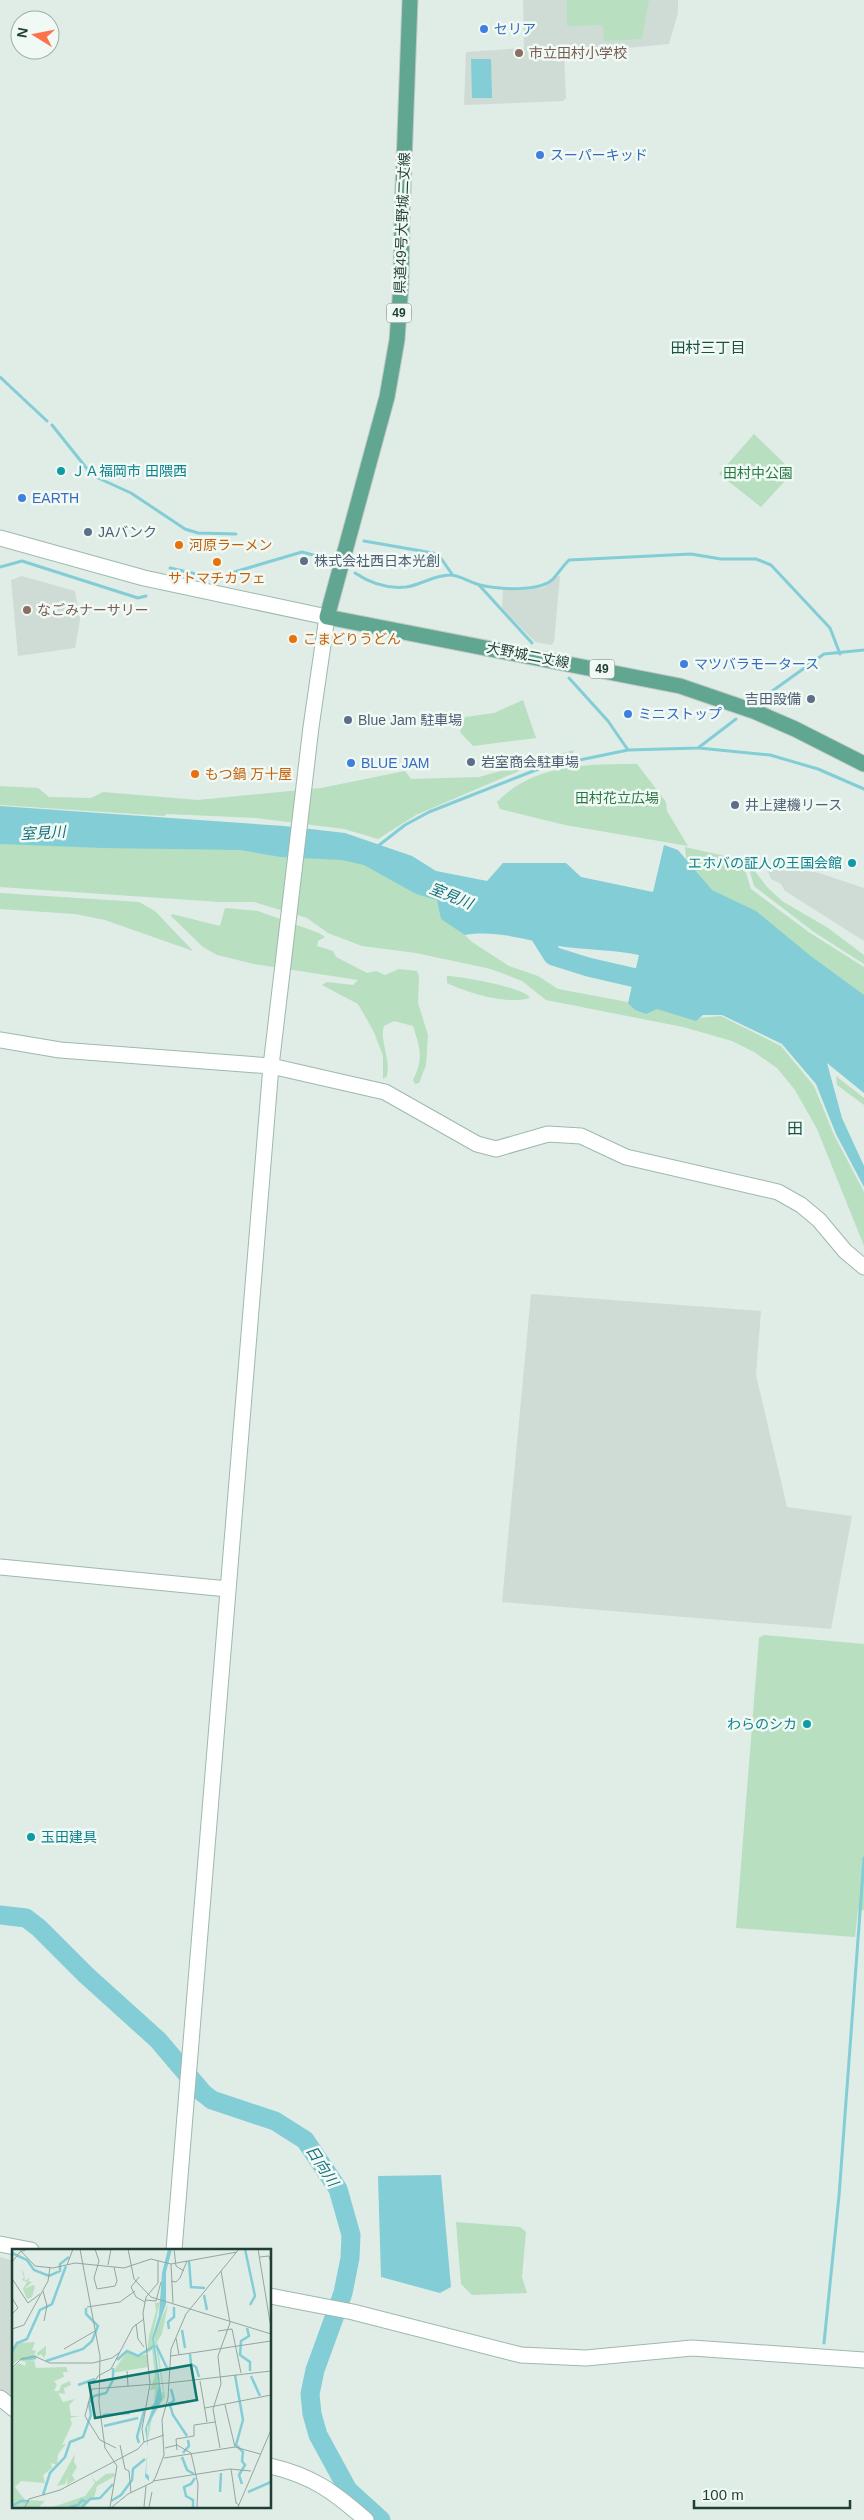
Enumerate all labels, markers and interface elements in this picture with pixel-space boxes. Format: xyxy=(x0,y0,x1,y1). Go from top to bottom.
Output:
north arrow xyxy=(10,10,60,60)
place label: セリア xyxy=(494,21,536,37)
marker: セリア xyxy=(478,23,490,35)
text: N xyxy=(13,26,31,39)
place label: 市立田村小学校 xyxy=(529,45,627,61)
marker: 市立田村小学校 xyxy=(513,47,525,59)
place label: スーパーキッド xyxy=(550,147,648,163)
marker: スーパーキッド xyxy=(534,149,546,161)
street label: 県道49号大野城二丈線 xyxy=(392,152,412,294)
road number: 49 xyxy=(386,304,412,322)
district label: 田村三丁目 xyxy=(670,339,746,356)
place label: ＪＡ福岡市 田隈西 xyxy=(71,463,187,479)
marker: ＪＡ福岡市 田隈西 xyxy=(55,465,67,477)
park label: 田村中公園 xyxy=(723,465,793,481)
place label: EARTH xyxy=(32,490,79,506)
marker: EARTH xyxy=(16,492,28,504)
place label: JAバンク xyxy=(98,524,157,540)
marker: JAバンク xyxy=(82,526,94,538)
place label: 河原ラーメン xyxy=(189,537,272,553)
marker: 河原ラーメン xyxy=(173,539,185,551)
place label: 株式会社西日本光創 xyxy=(314,553,440,569)
marker: 株式会社西日本光創 xyxy=(298,555,310,567)
marker: サトマチカフェ xyxy=(211,556,223,568)
place label: サトマチカフェ xyxy=(168,570,266,586)
place label: なごみナーサリー xyxy=(37,602,149,618)
marker: なごみナーサリー xyxy=(21,604,33,616)
place label: こまどりうどん xyxy=(303,631,401,647)
marker: こまどりうどん xyxy=(287,633,299,645)
street label: 大野城二丈線 xyxy=(485,639,571,671)
place label: マツバラモータース xyxy=(694,656,819,672)
marker: マツバラモータース xyxy=(678,658,690,670)
road number: 49 xyxy=(590,660,614,679)
place label: 吉田設備 xyxy=(745,691,801,707)
marker: 吉田設備 xyxy=(805,693,817,705)
place label: ミニストップ xyxy=(638,706,722,722)
marker: ミニストップ xyxy=(622,708,634,720)
place label: Blue Jam 駐車場 xyxy=(358,712,462,728)
marker: Blue Jam 駐車場 xyxy=(342,714,354,726)
place label: 岩室商会駐車場 xyxy=(481,754,579,770)
place label: BLUE JAM xyxy=(361,755,429,771)
marker: 岩室商会駐車場 xyxy=(465,756,477,768)
marker: BLUE JAM xyxy=(345,757,357,769)
place label: もつ鍋 万十屋 xyxy=(205,766,292,782)
marker: もつ鍋 万十屋 xyxy=(189,768,201,780)
park label: 田村花立広場 xyxy=(575,790,659,806)
place label: 井上建機リース xyxy=(745,797,842,813)
marker: 井上建機リース xyxy=(729,799,741,811)
water label: 室見川 xyxy=(20,823,68,842)
place label: エホバの証人の王国会館 xyxy=(688,855,842,871)
marker: エホバの証人の王国会館 xyxy=(846,857,858,869)
water label: 室見川 xyxy=(427,879,477,913)
district label: 田 xyxy=(787,1120,803,1137)
place label: わらのシカ xyxy=(727,1716,797,1732)
marker: わらのシカ xyxy=(801,1718,813,1730)
place label: 玉田建具 xyxy=(41,1829,97,1845)
marker: 玉田建具 xyxy=(25,1831,37,1843)
water label: 日向川 xyxy=(303,2142,343,2191)
inset map xyxy=(12,2249,271,2508)
scale bar xyxy=(694,2478,850,2510)
text: 100 m xyxy=(702,2486,744,2503)

